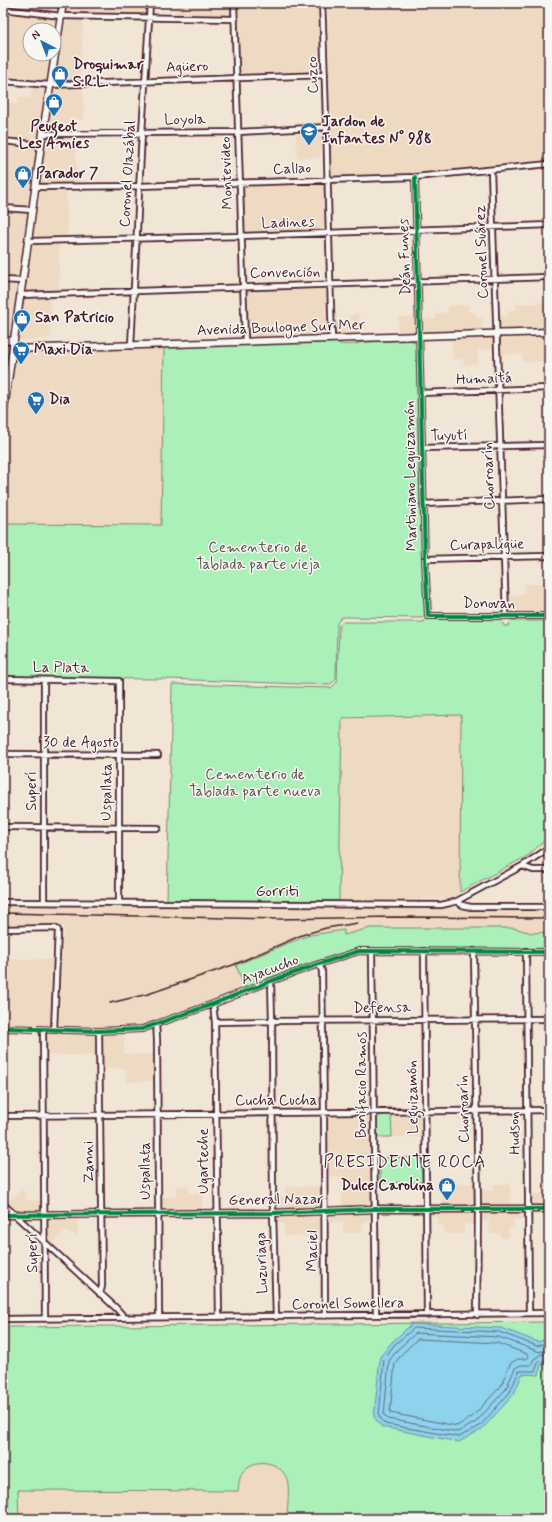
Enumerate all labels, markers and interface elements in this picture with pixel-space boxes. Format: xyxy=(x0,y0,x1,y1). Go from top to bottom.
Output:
north arrow xyxy=(22,22,62,62)
text: N xyxy=(29,28,43,43)
place label: Droquimar S.R.L. xyxy=(73,55,145,92)
street label: Agüero xyxy=(165,56,209,78)
street label: Cuzco xyxy=(302,56,324,94)
shop icon: Droquimar S.R.L. xyxy=(50,64,70,89)
shop icon: Peugeot Les Amies xyxy=(44,92,64,117)
street label: Loyola xyxy=(164,110,207,130)
place label: Jardon de Infantes N° 988 xyxy=(322,112,432,149)
place label: Peugeot Les Amies xyxy=(19,117,90,154)
street label: Coronel Olazábal xyxy=(115,120,141,228)
school or university icon: Jardon de Infantes N° 988 xyxy=(299,121,319,146)
street label: Montevideo xyxy=(216,136,238,210)
street label: Callao xyxy=(273,158,312,180)
shop icon: Parador 7 xyxy=(13,164,33,189)
place label: Parador 7 xyxy=(36,164,98,184)
street label: Coronel Suárez xyxy=(470,205,494,299)
street label: Ladines xyxy=(261,212,315,234)
street label: Deán Funes xyxy=(394,218,416,296)
street label: Convención xyxy=(250,262,320,284)
shop icon: San Patricio xyxy=(12,308,32,333)
place label: San Patricio xyxy=(35,308,114,328)
street label: Avenida Boulogne Sur Mer xyxy=(197,315,366,342)
supermarket icon: Maxi Dia xyxy=(11,340,31,365)
place label: Maxi Dia xyxy=(34,340,93,360)
street label: Humaitá xyxy=(456,368,512,390)
supermarket icon: Dia xyxy=(26,390,46,415)
place label: Dia xyxy=(49,390,70,410)
street label: Martiniano Leguizamón xyxy=(400,400,422,552)
street label: Tuyutí xyxy=(430,426,468,446)
street label: Chorroarín xyxy=(478,442,500,510)
street label: Curapaligüe xyxy=(449,534,525,556)
park label: Cementerio de Tablada parte vieja xyxy=(196,538,320,575)
street label: Donovan xyxy=(463,594,515,614)
street label: La Plata xyxy=(32,658,91,679)
street label: 30 de Agosto xyxy=(43,733,119,753)
street label: Uspallata xyxy=(96,763,118,821)
park label: Cementerio de Tablada parte nueva xyxy=(189,765,321,802)
street label: Superí xyxy=(22,771,42,811)
street label: Gorriti xyxy=(256,882,299,902)
street label: Ayacucho xyxy=(238,950,302,990)
street label: Defensa xyxy=(353,997,412,1019)
street label: Bonifacio Ramos xyxy=(352,1032,372,1138)
street label: Leguizamón xyxy=(402,1060,425,1134)
street label: Chorroarín xyxy=(453,1075,475,1143)
street label: Cucha Cucha xyxy=(235,1091,317,1111)
street label: Hudson xyxy=(505,1111,525,1155)
street label: Ugarteche xyxy=(194,1128,214,1194)
street label: Zanni xyxy=(79,1141,99,1183)
street label: Uspallata xyxy=(136,1142,156,1200)
district label: PRESIDENTE ROCA xyxy=(324,1151,486,1173)
place label: Dulce Carolina xyxy=(341,1176,434,1196)
shop icon: Dulce Carolina xyxy=(437,1176,457,1201)
street label: General Nazar xyxy=(228,1189,324,1211)
street label: Maciel xyxy=(303,1230,323,1272)
street label: Luzuriaga xyxy=(251,1232,273,1294)
street label: Superí xyxy=(23,1233,43,1273)
street label: Coronel Somellera xyxy=(292,1293,404,1315)

